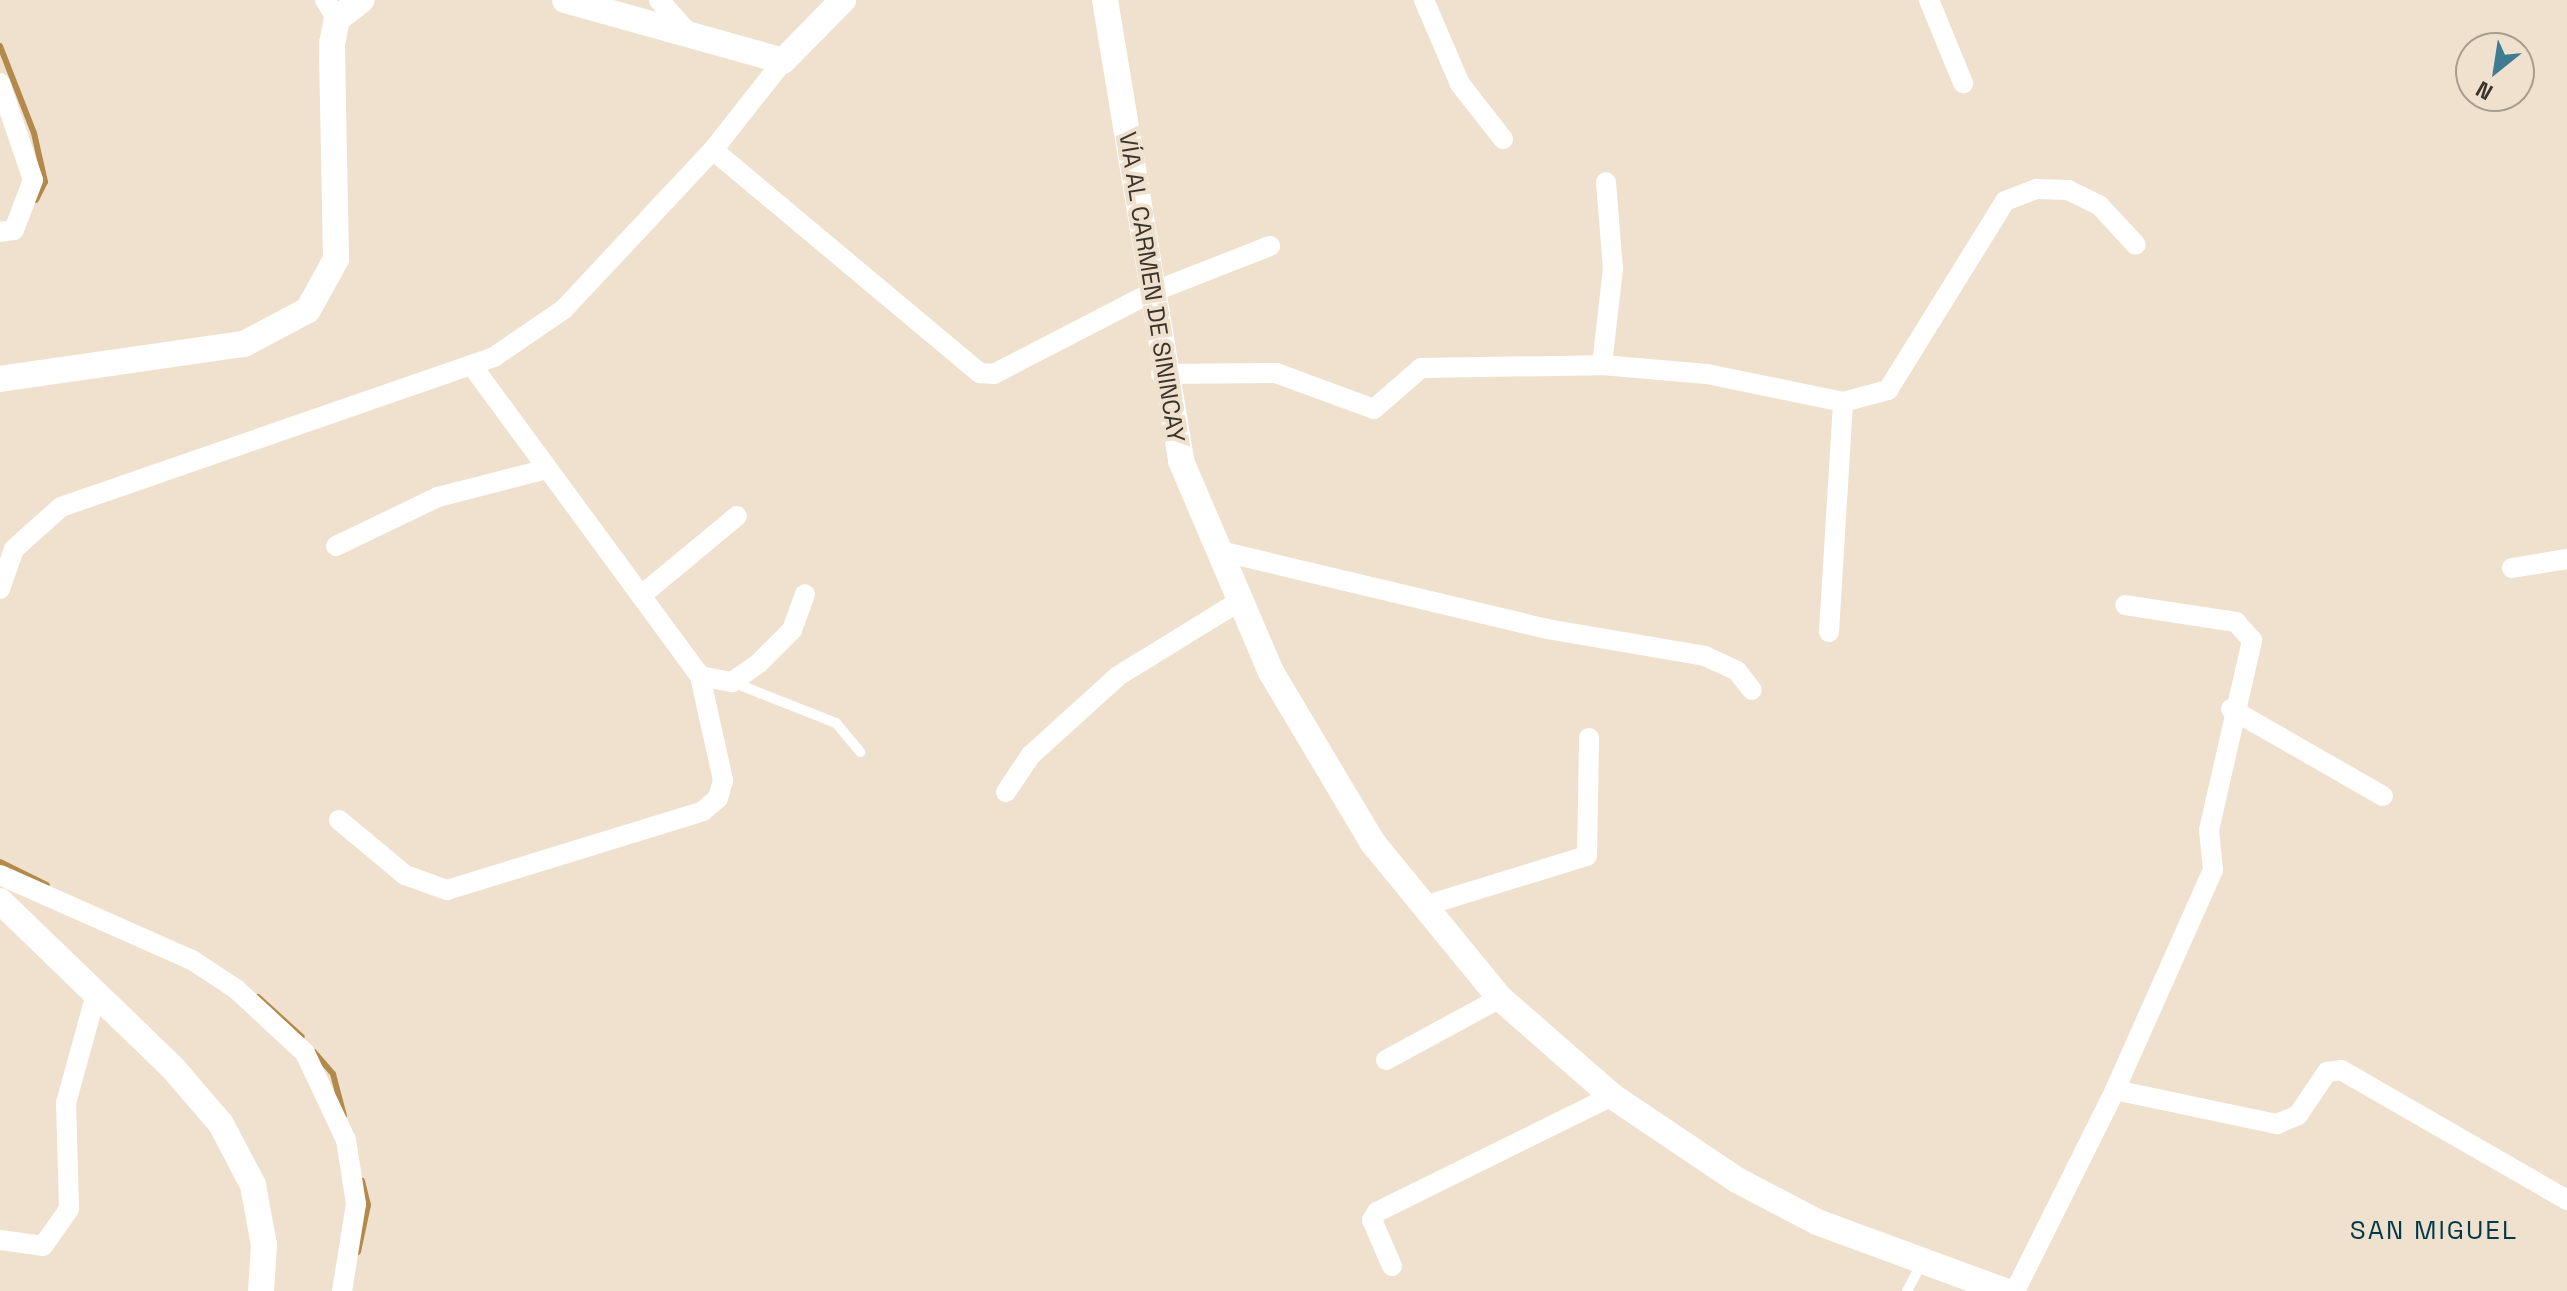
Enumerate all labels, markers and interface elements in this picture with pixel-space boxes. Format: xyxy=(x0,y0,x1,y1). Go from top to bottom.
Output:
north arrow xyxy=(2455,32,2535,112)
text: N xyxy=(2471,75,2497,107)
street label: VÍA AL CARMEN DE SININCAY xyxy=(1113,129,1191,445)
district label: SAN MIGUEL xyxy=(2350,1215,2518,1247)

